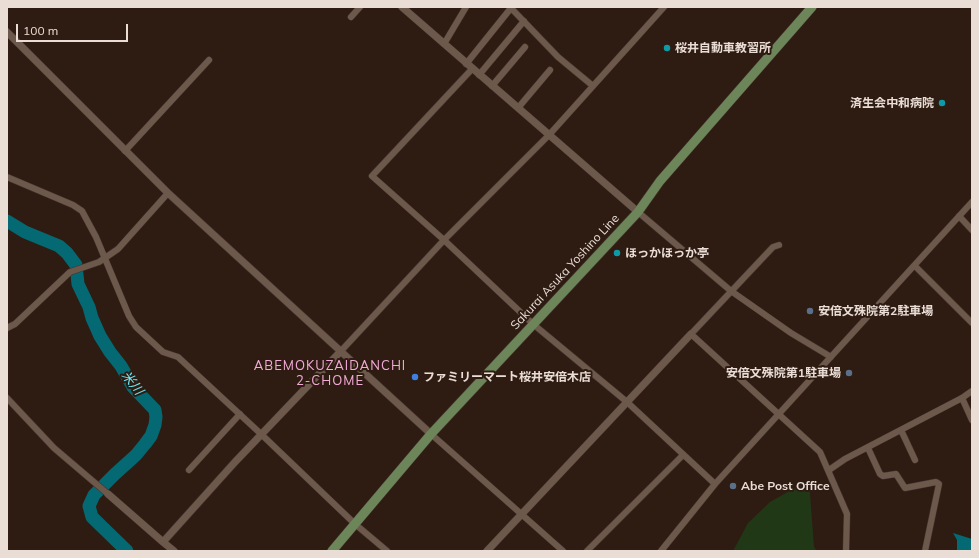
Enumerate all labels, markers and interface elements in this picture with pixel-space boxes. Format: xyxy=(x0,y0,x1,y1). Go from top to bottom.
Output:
scale bar xyxy=(18,16,130,42)
text: 100 m xyxy=(23,23,58,38)
place label: 桜井自動車教習所 xyxy=(675,41,771,55)
marker: 桜井自動車教習所 xyxy=(662,43,672,53)
place label: 済生会中和病院 xyxy=(850,96,934,110)
marker: 済生会中和病院 xyxy=(937,98,947,108)
street label: Sakurai Asuka Yoshino Line xyxy=(508,211,622,333)
place label: ほっかほっか亭 xyxy=(625,246,709,260)
marker: ほっかほっか亭 xyxy=(612,248,622,258)
place label: 安倍文殊院第2駐車場 xyxy=(818,304,933,318)
marker: 安倍文殊院第2駐車場 xyxy=(805,306,815,316)
district label: ABEMOKUZAIDANCHI 2-CHOME xyxy=(254,358,406,389)
place label: 安倍文殊院第1駐車場 xyxy=(726,366,841,380)
water label: 米川 xyxy=(118,368,146,398)
marker: 安倍文殊院第1駐車場 xyxy=(844,368,854,378)
place label: ファミリーマート桜井安倍木店 xyxy=(423,370,591,384)
marker: ファミリーマート桜井安倍木店 xyxy=(410,372,420,382)
place label: Abe Post Office xyxy=(741,479,829,493)
marker: Abe Post Office xyxy=(728,481,738,491)

